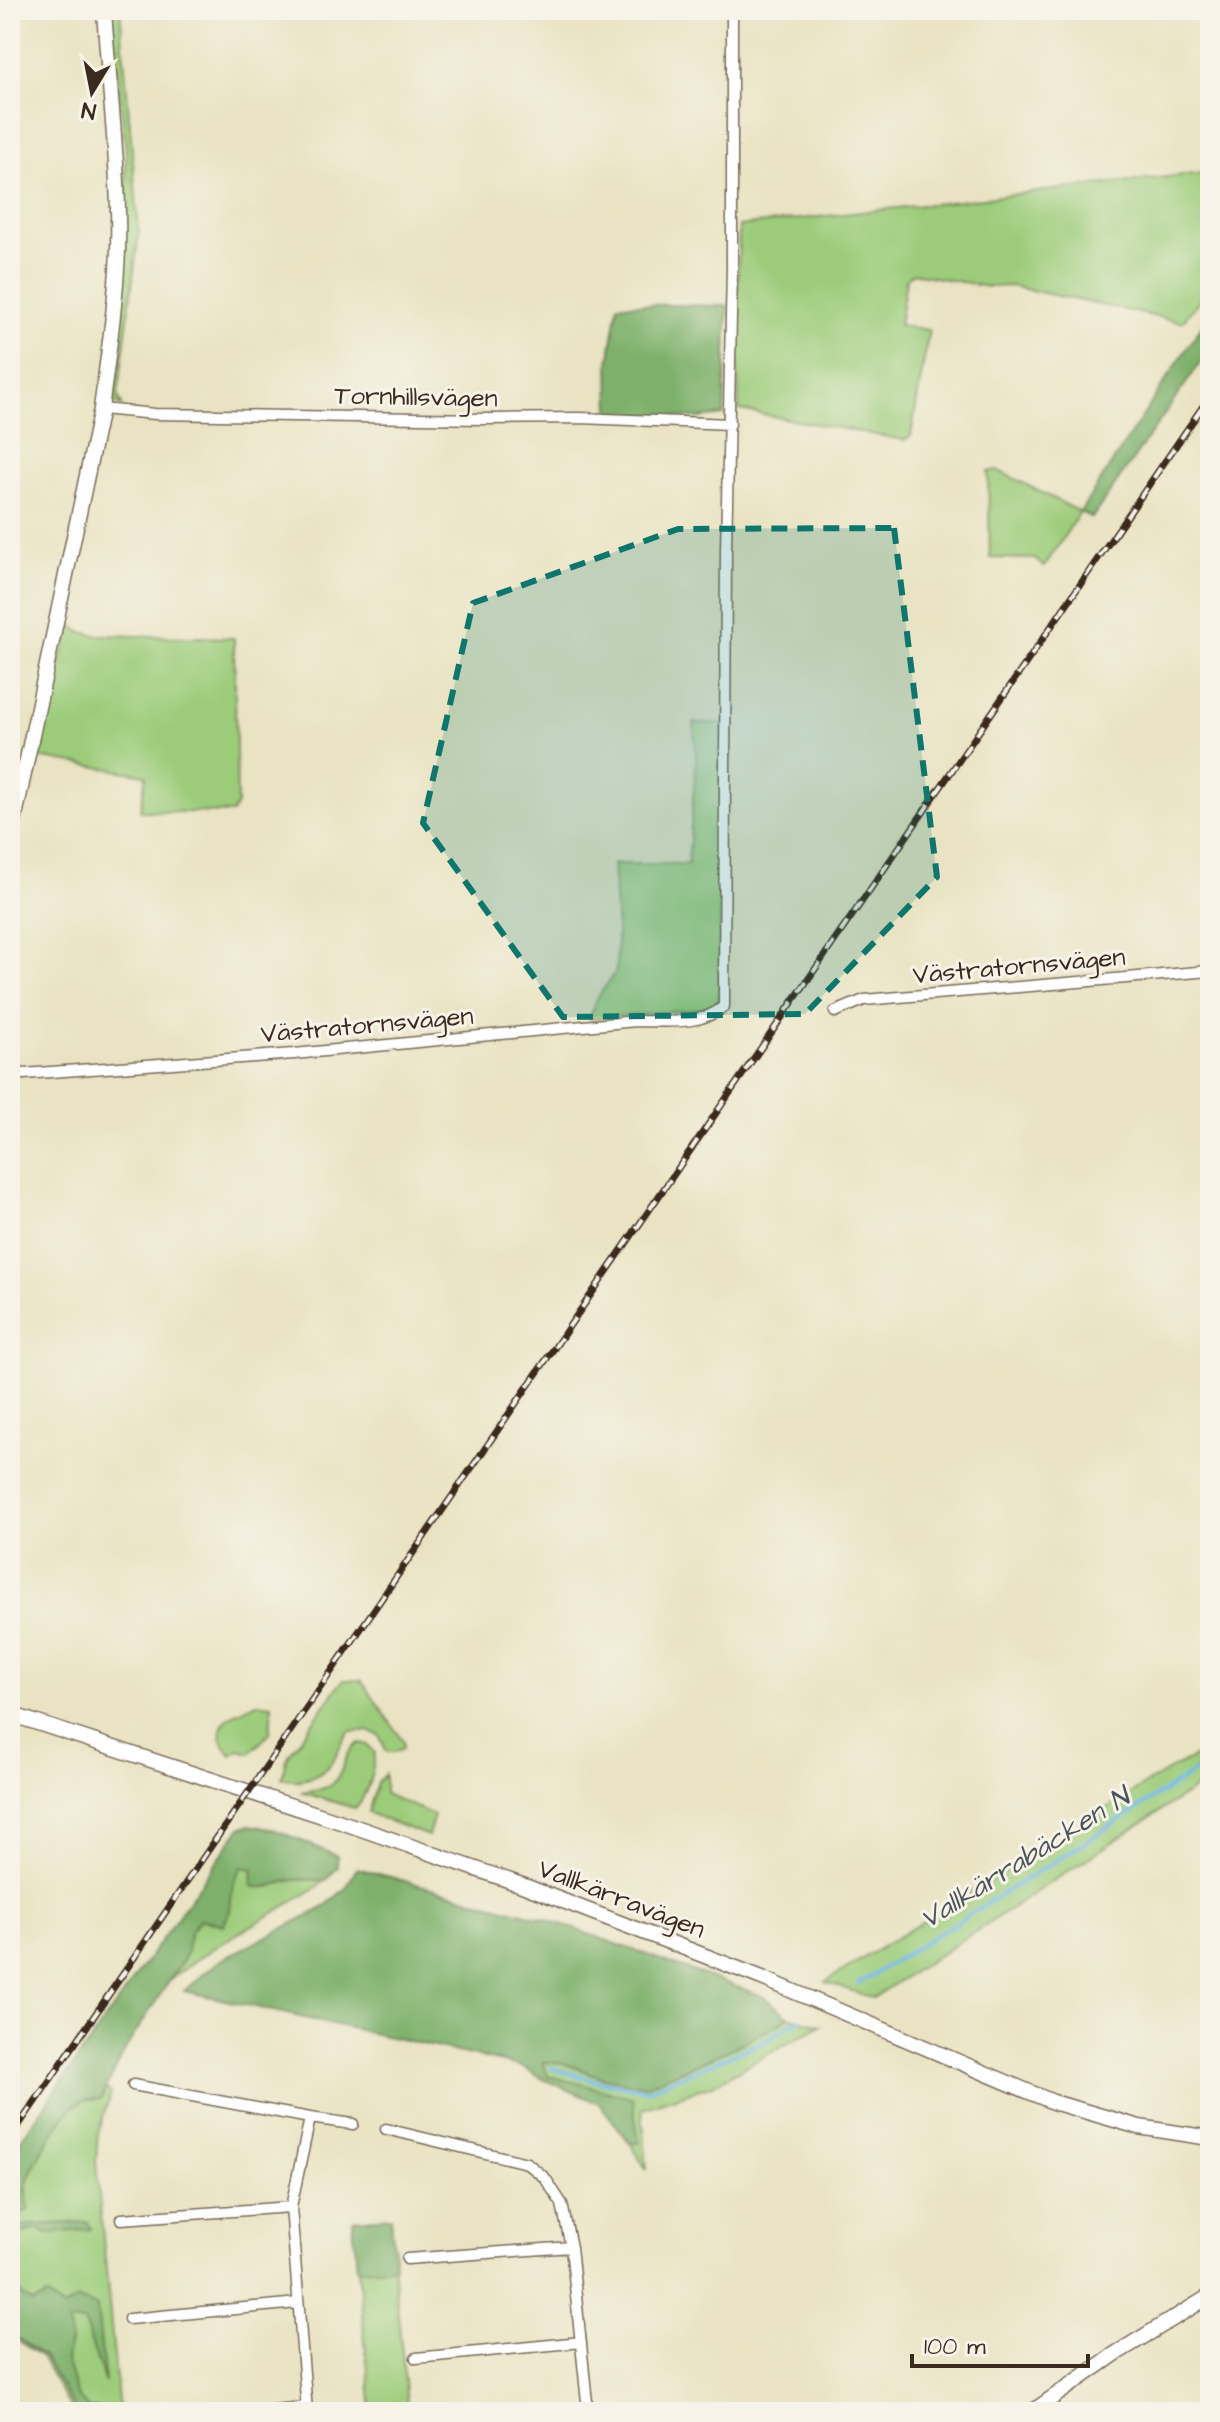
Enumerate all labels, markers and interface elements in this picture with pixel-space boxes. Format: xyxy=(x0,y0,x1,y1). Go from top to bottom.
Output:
north arrow xyxy=(52,52,132,132)
text: N xyxy=(79,94,98,127)
street label: Tornhillsvägen xyxy=(334,378,498,418)
street label: Västratornsvägen xyxy=(911,939,1127,995)
street label: Västratornsvägen xyxy=(259,998,475,1054)
water label: Vallkärrabäcken N xyxy=(913,1776,1141,1938)
street label: Vallkärravägen xyxy=(532,1851,710,1949)
scale bar xyxy=(912,2318,1088,2368)
text: 100 m xyxy=(924,2330,986,2364)

